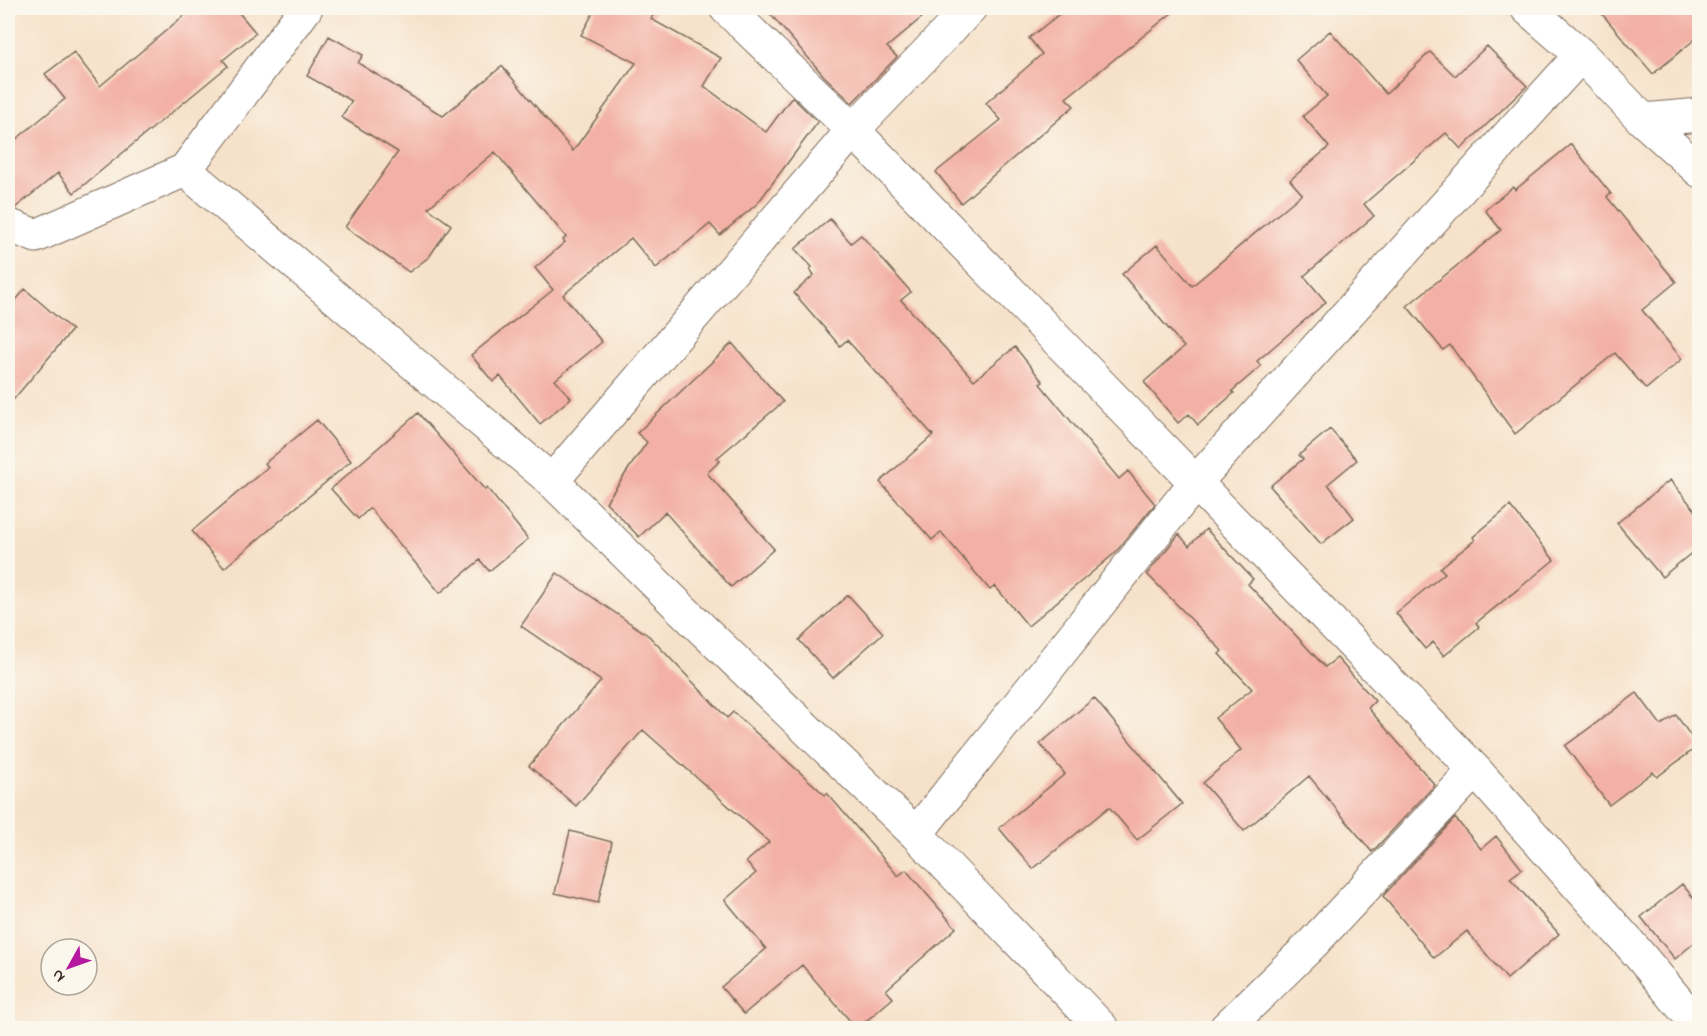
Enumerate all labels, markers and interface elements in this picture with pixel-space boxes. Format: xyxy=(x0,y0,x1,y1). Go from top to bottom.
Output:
north arrow xyxy=(39,937,99,997)
text: N xyxy=(46,963,72,987)

